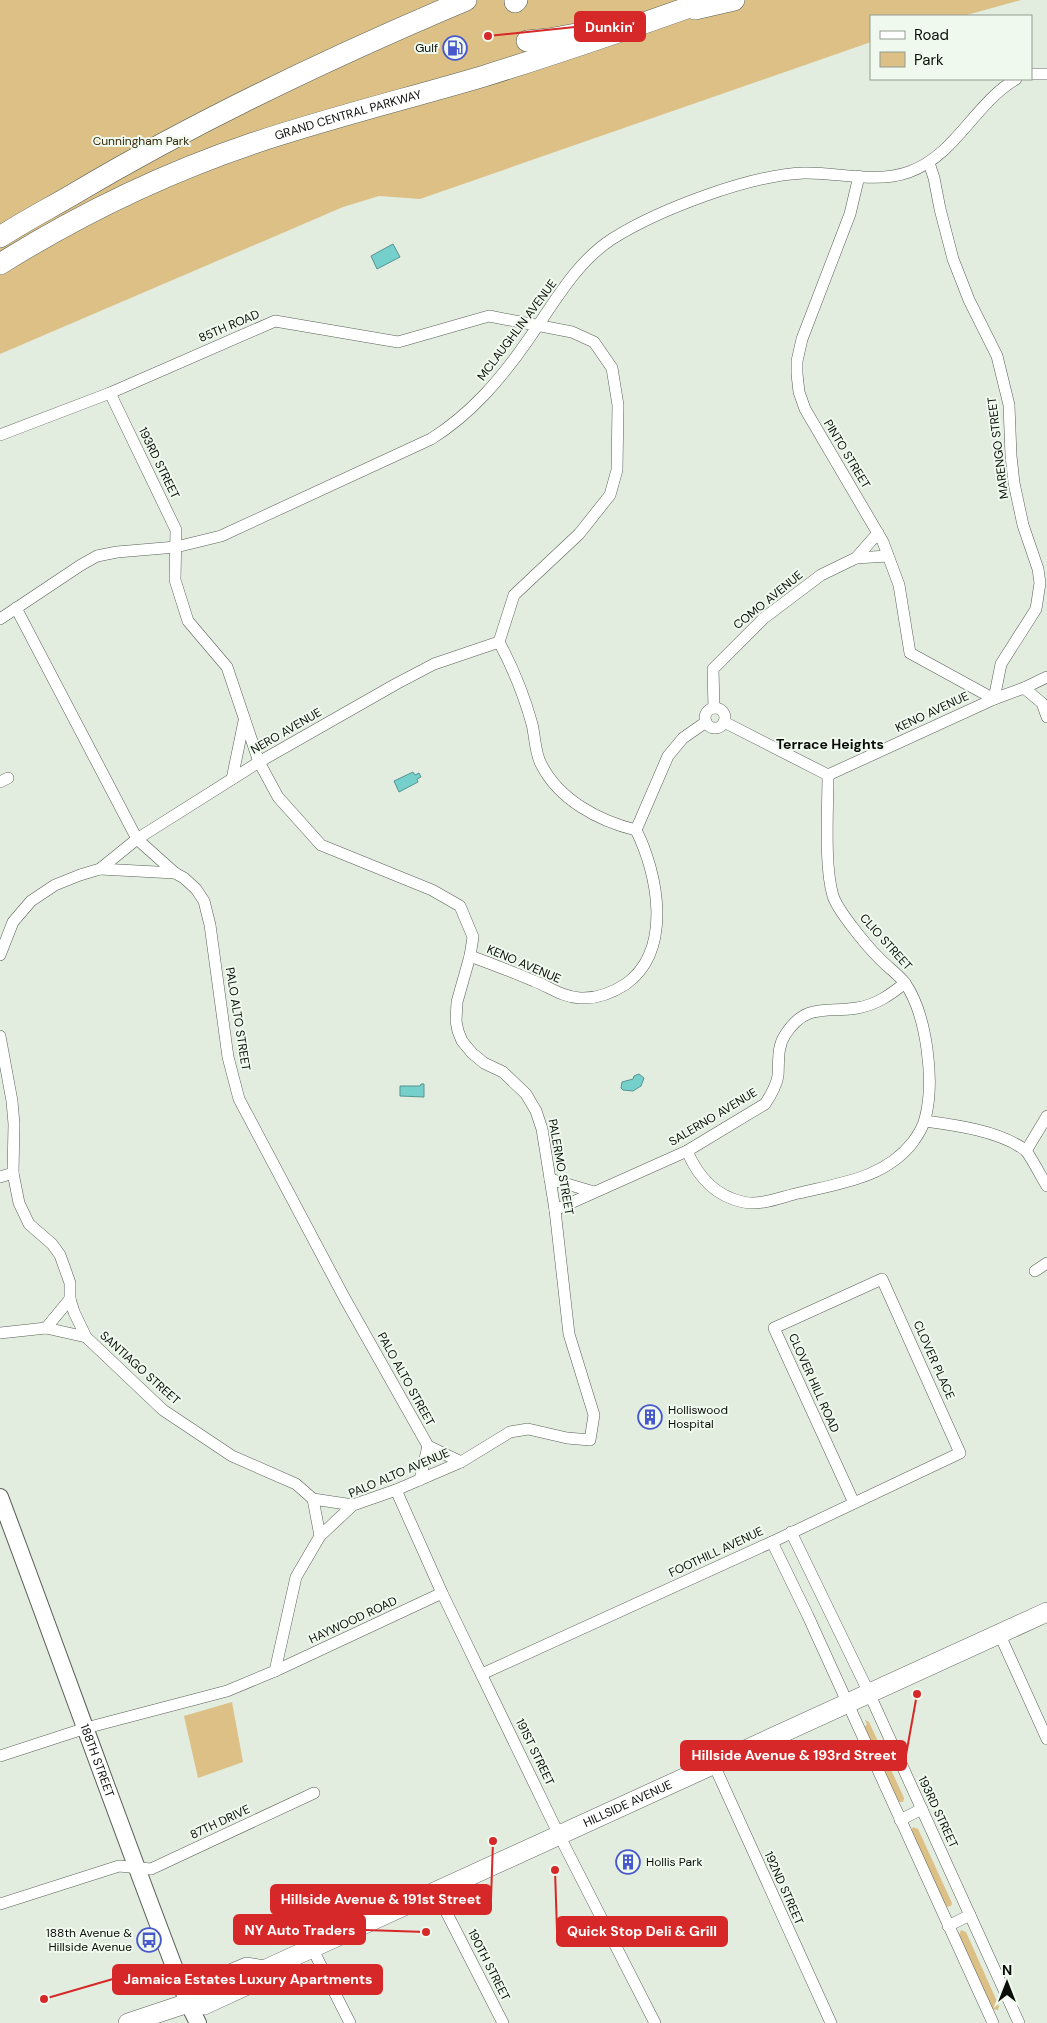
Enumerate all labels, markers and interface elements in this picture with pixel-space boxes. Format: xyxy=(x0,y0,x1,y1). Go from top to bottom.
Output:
callout: Dunkin' xyxy=(575,12,645,41)
legend xyxy=(870,15,1032,80)
text: Dunkin' xyxy=(585,18,635,36)
text: Road xyxy=(914,25,949,45)
fuel station icon: Gulf xyxy=(442,35,468,61)
place label: Gulf xyxy=(415,40,438,56)
text: Park xyxy=(914,50,944,70)
street label: GRAND CENTRAL PARKWAY xyxy=(273,86,423,144)
park label: Cunningham Park xyxy=(93,133,189,149)
street label: MCLAUGHLIN AVENUE xyxy=(474,276,561,384)
street label: 85TH ROAD xyxy=(196,306,262,346)
street label: MARENGO STREET xyxy=(984,396,1012,500)
street label: PINTO STREET xyxy=(820,417,874,492)
street label: 193RD STREET xyxy=(135,425,183,502)
street label: COMO AVENUE xyxy=(730,567,806,633)
street label: KENO AVENUE xyxy=(893,688,971,736)
street label: NERO AVENUE xyxy=(248,704,324,758)
district label: Terrace Heights xyxy=(776,735,884,753)
street label: CLIO STREET xyxy=(856,910,916,974)
street label: KENO AVENUE xyxy=(484,941,564,987)
street label: PALO ALTO STREET xyxy=(222,966,254,1072)
street label: SALERNO AVENUE xyxy=(666,1084,760,1150)
street label: PALERMO STREET xyxy=(545,1118,577,1217)
street label: CLOVER PLACE xyxy=(910,1318,959,1402)
street label: SANTIAGO STREET xyxy=(96,1328,184,1408)
street label: PALO ALTO STREET xyxy=(374,1329,438,1429)
street label: CLOVER HILL ROAD xyxy=(785,1331,843,1435)
place label: Holliswood Hospital xyxy=(668,1402,728,1432)
building icon: Holliswood Hospital xyxy=(637,1404,663,1430)
street label: PALO ALTO AVENUE xyxy=(346,1444,452,1502)
street label: FOOTHILL AVENUE xyxy=(666,1523,766,1581)
street label: HAYWOOD ROAD xyxy=(306,1593,400,1647)
street label: 191ST STREET xyxy=(512,1716,558,1788)
street label: 188TH STREET xyxy=(76,1722,118,1800)
callout: Hillside Avenue & 193rd Street xyxy=(681,1741,906,1770)
text: Hillside Avenue & 193rd Street xyxy=(691,1746,897,1764)
street label: 193RD STREET xyxy=(914,1773,962,1851)
street label: HILLSIDE AVENUE xyxy=(581,1776,675,1831)
street label: 87TH DRIVE xyxy=(187,1801,253,1843)
building icon: Hollis Park xyxy=(615,1849,641,1875)
street label: 192ND STREET xyxy=(761,1849,807,1927)
place label: Hollis Park xyxy=(646,1854,702,1870)
callout: Hillside Avenue & 191st Street xyxy=(271,1885,491,1914)
text: Hillside Avenue & 191st Street xyxy=(281,1890,481,1908)
callout: NY Auto Traders xyxy=(234,1915,365,1944)
callout: Quick Stop Deli & Grill xyxy=(557,1917,727,1946)
text: NY Auto Traders xyxy=(245,1921,355,1939)
text: Quick Stop Deli & Grill xyxy=(567,1922,717,1940)
place label: 188th Avenue & Hillside Avenue xyxy=(46,1925,132,1955)
bus stop icon: 188th Avenue & Hillside Avenue xyxy=(136,1927,162,1953)
street label: 190TH STREET xyxy=(464,1927,514,2004)
north arrow xyxy=(982,1958,1032,2008)
text: N xyxy=(1002,1961,1012,1979)
callout: Jamaica Estates Luxury Apartments xyxy=(113,1965,382,1994)
text: Jamaica Estates Luxury Apartments xyxy=(124,1970,372,1988)

